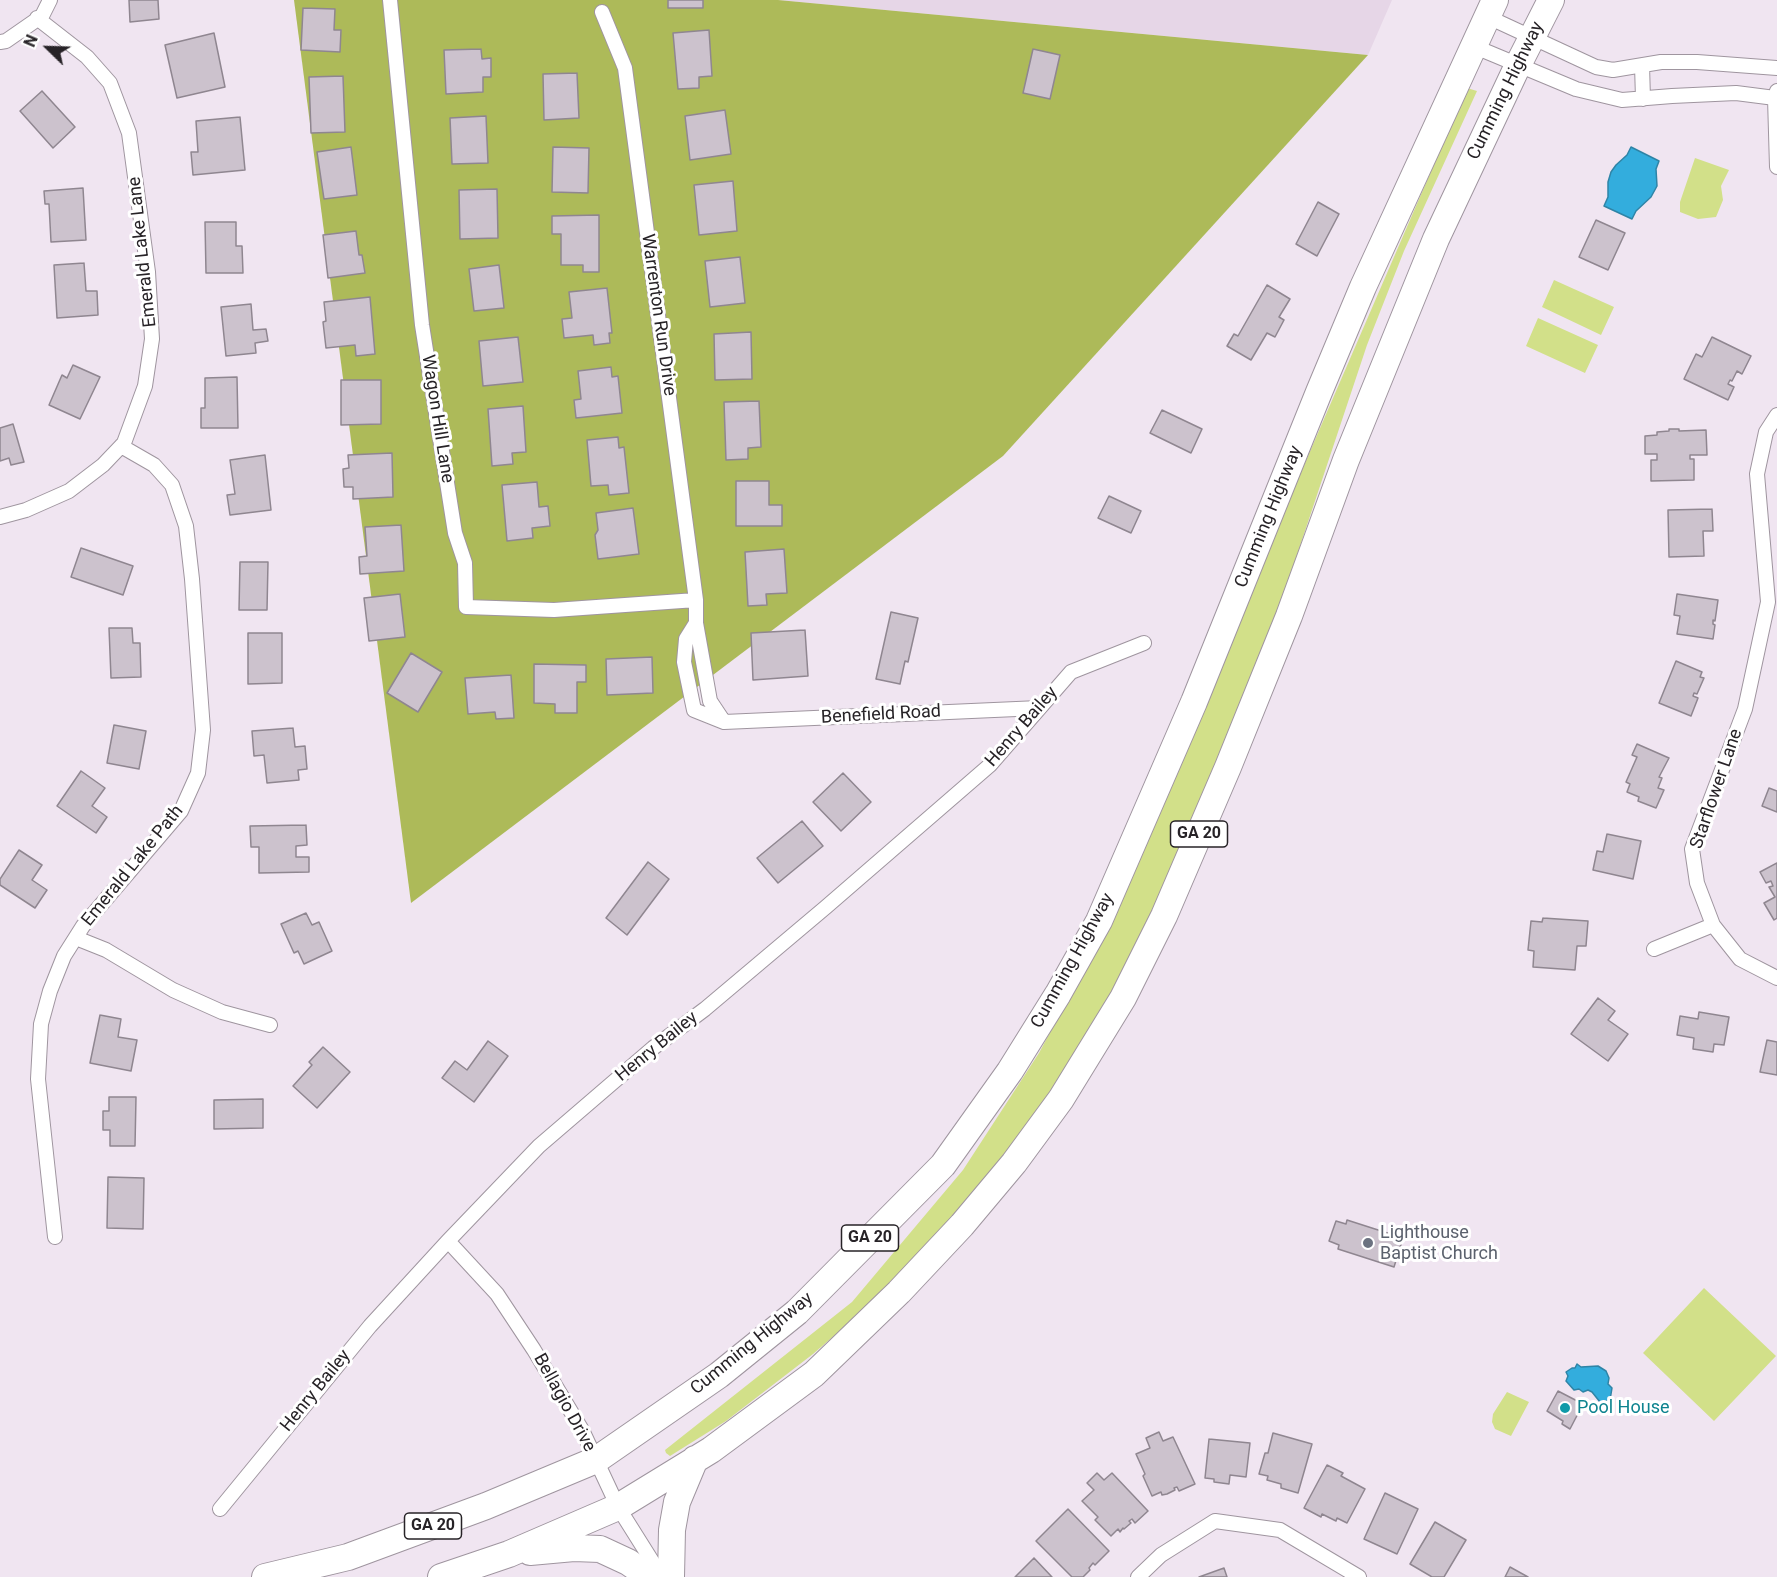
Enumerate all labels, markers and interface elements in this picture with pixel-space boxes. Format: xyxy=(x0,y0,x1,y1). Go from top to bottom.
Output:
north arrow xyxy=(18,18,78,78)
street label: Cumming Highway xyxy=(1463,18,1549,164)
text: N xyxy=(20,32,42,50)
street label: Emerald Lake Lane xyxy=(124,176,162,328)
street label: Warrenton Run Drive xyxy=(636,233,680,397)
street label: Wagon Hill Lane xyxy=(416,353,458,485)
street label: Cumming Highway xyxy=(1231,443,1307,591)
street label: Henry Bailey xyxy=(981,682,1063,772)
street label: Benefield Road xyxy=(820,701,942,729)
street label: Starflower Lane xyxy=(1686,726,1748,852)
street label: Emerald Lake Path xyxy=(78,801,188,931)
road number: GA 20 xyxy=(1170,821,1228,847)
street label: Cumming Highway xyxy=(1027,890,1119,1032)
street label: Henry Bailey xyxy=(612,1007,702,1087)
place label: Lighthouse Baptist Church xyxy=(1380,1222,1498,1264)
road number: GA 20 xyxy=(842,1225,898,1251)
marker: Lighthouse Baptist Church xyxy=(1361,1236,1375,1250)
street label: Cumming Highway xyxy=(687,1288,817,1400)
street label: Henry Bailey xyxy=(276,1346,356,1436)
street label: Bellagio Drive xyxy=(528,1350,600,1456)
place label: Pool House xyxy=(1577,1397,1669,1419)
marker: Pool House xyxy=(1558,1401,1572,1415)
road number: GA 20 xyxy=(404,1513,462,1539)

